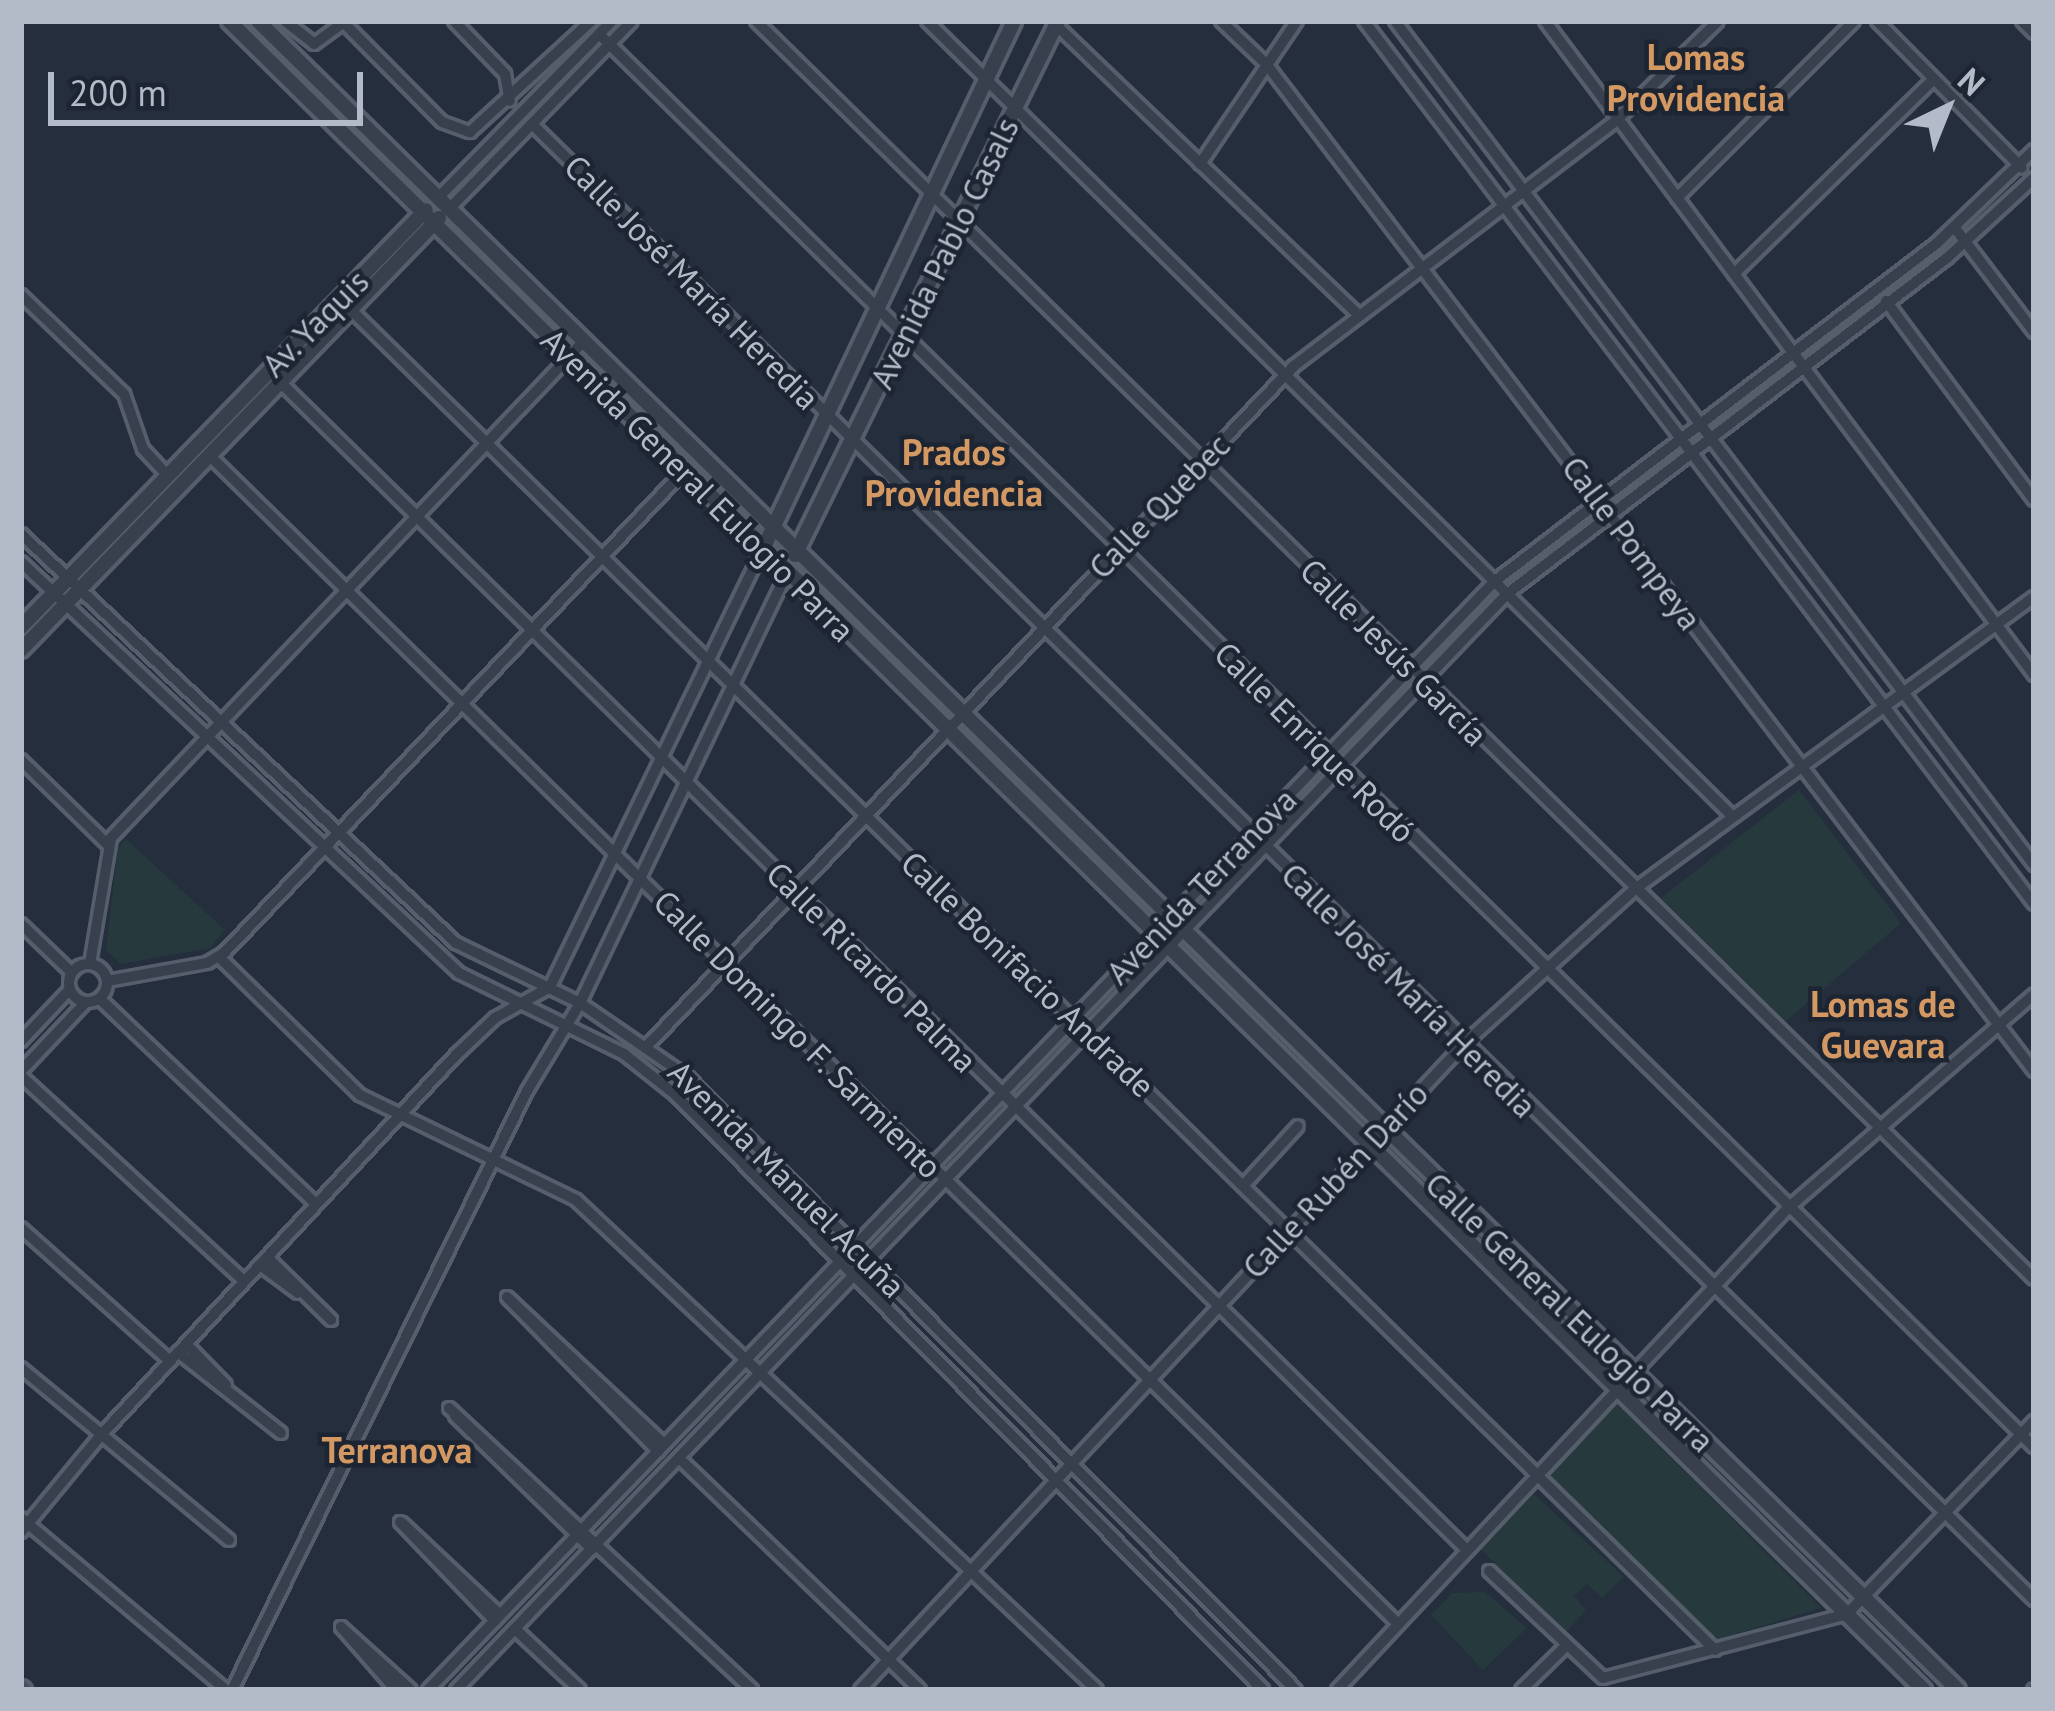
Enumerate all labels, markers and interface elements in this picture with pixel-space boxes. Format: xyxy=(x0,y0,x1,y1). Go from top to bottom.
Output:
district label: Lomas Providencia xyxy=(1607,34,1785,119)
scale bar xyxy=(54,48,369,122)
north arrow xyxy=(1887,48,2007,168)
text: N xyxy=(1949,58,1994,104)
text: 200 m xyxy=(69,69,167,116)
street label: Avenida Pablo Casals xyxy=(861,111,1027,395)
street label: Calle José María Heredia xyxy=(556,146,828,418)
street label: Av. Yaquis xyxy=(252,260,378,386)
street label: Avenida General Eulogio Parra xyxy=(533,320,863,650)
street label: Calle Quebec xyxy=(1080,425,1238,587)
district label: Prados Providencia xyxy=(865,429,1043,514)
street label: Calle Pompeya xyxy=(1554,448,1710,638)
street label: Calle Jesús García xyxy=(1292,550,1496,754)
street label: Calle Enrique Rodó xyxy=(1206,633,1424,851)
street label: Avenida Terranova xyxy=(1097,780,1305,992)
street label: Calle Bonifacio Andrade xyxy=(893,842,1163,1106)
street label: Calle Ricardo Palma xyxy=(759,854,985,1080)
street label: Calle José María Heredia xyxy=(1273,854,1545,1126)
street label: Calle Domingo F. Sarmiento xyxy=(645,881,951,1187)
district label: Lomas de Guevara xyxy=(1810,981,1956,1066)
street label: Avenida Manuel Acuña xyxy=(660,1052,914,1306)
street label: Calle Rubén Darío xyxy=(1234,1074,1436,1286)
street label: Calle General Eulogio Parra xyxy=(1418,1164,1722,1460)
district label: Terranova xyxy=(322,1428,472,1472)

